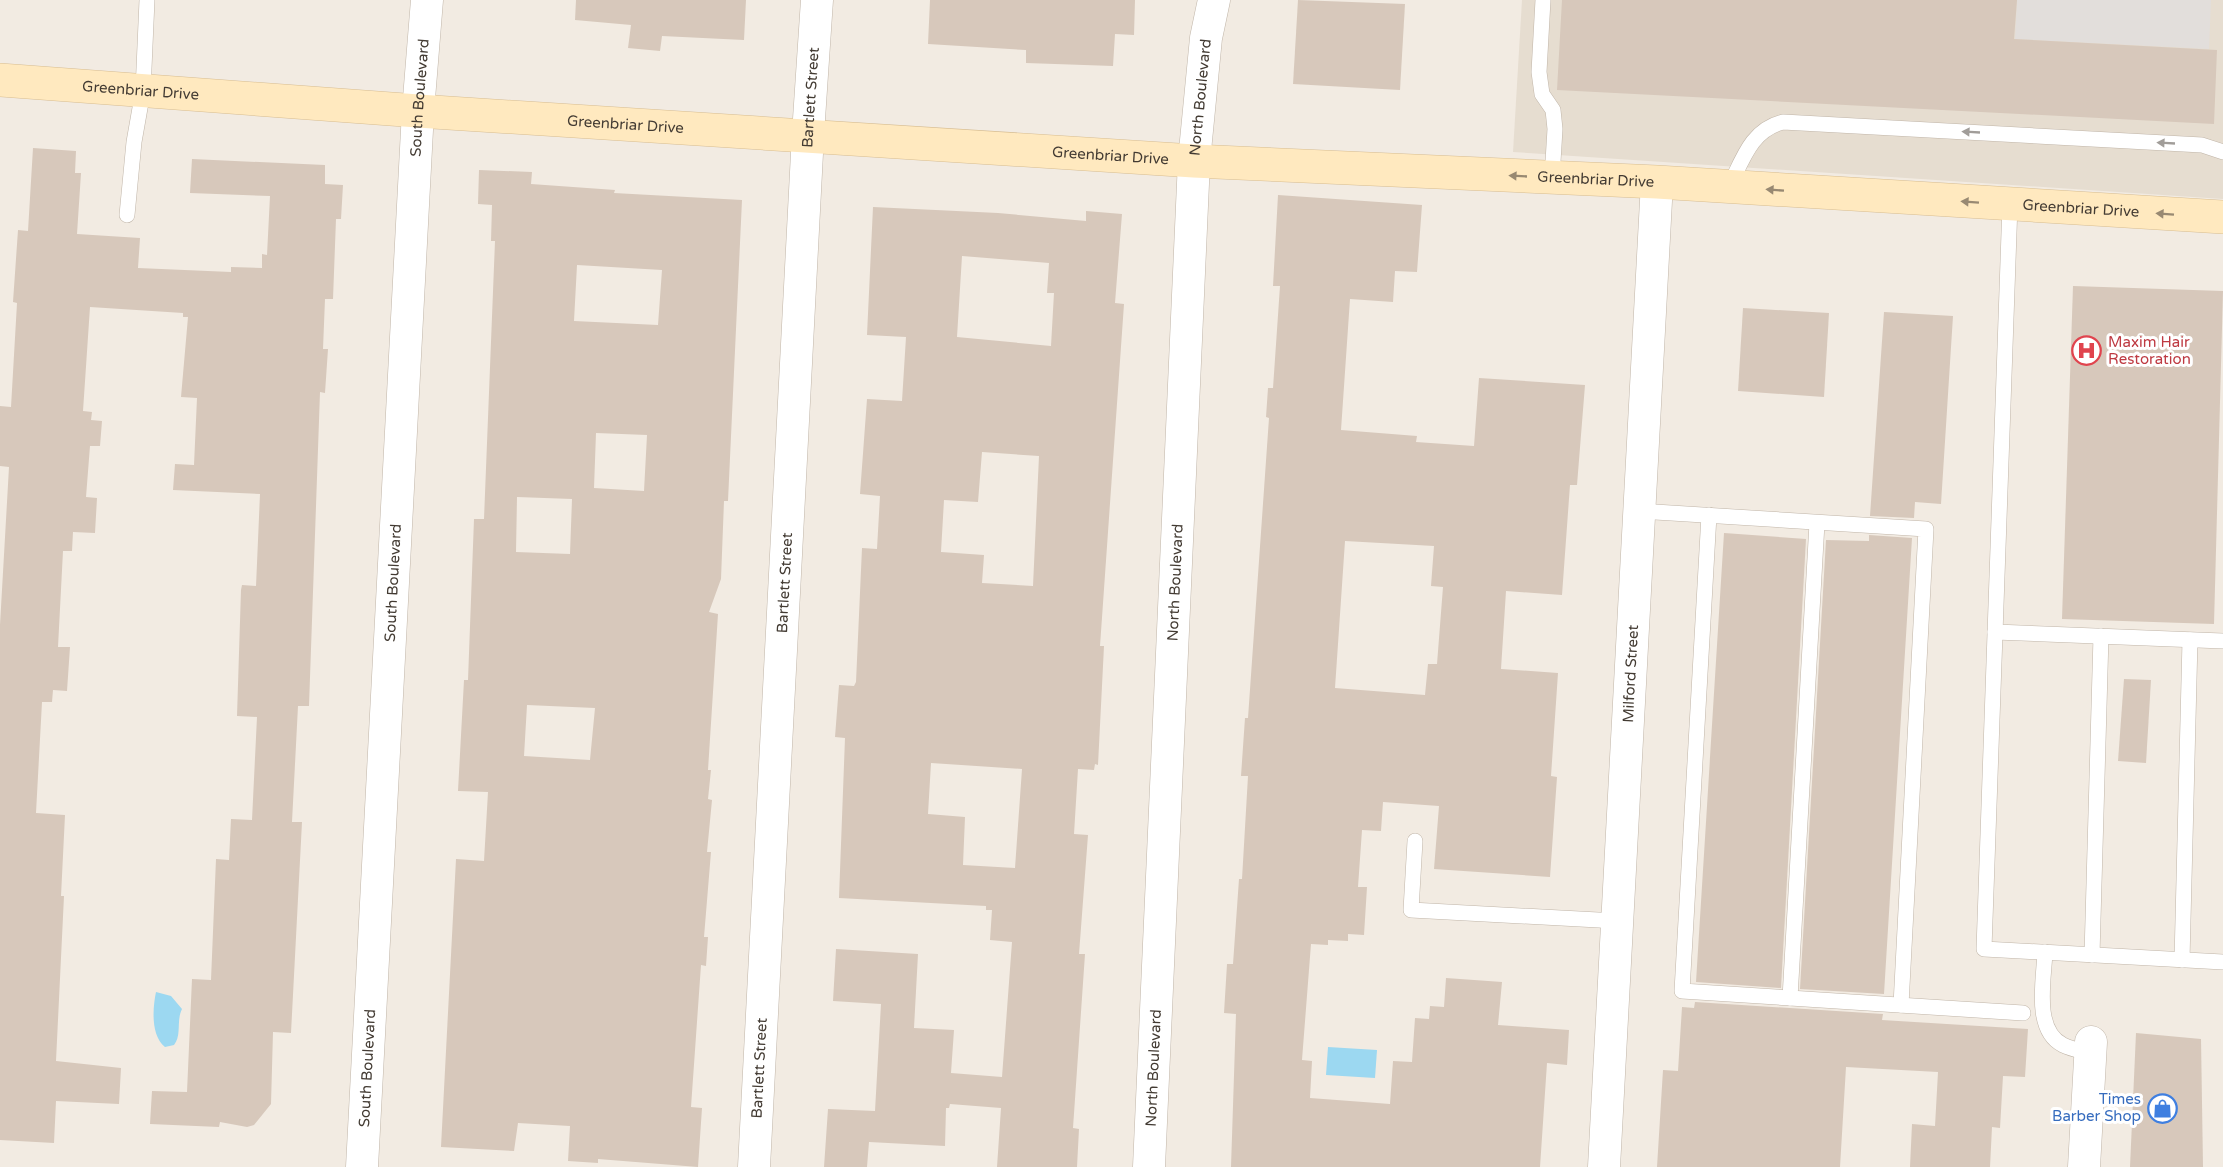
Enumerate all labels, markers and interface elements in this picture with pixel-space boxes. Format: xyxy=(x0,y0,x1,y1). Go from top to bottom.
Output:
street label: South Boulevard xyxy=(407,38,433,157)
street label: North Boulevard xyxy=(1186,38,1215,157)
street label: Bartlett Street xyxy=(798,46,823,148)
street label: Greenbriar Drive xyxy=(82,77,200,104)
street label: Greenbriar Drive xyxy=(566,112,684,137)
one-way arrow xyxy=(1962,128,1981,137)
one-way arrow xyxy=(2156,139,2175,148)
street label: Greenbriar Drive xyxy=(1051,143,1169,168)
street label: Greenbriar Drive xyxy=(1537,168,1655,191)
one-way arrow xyxy=(1508,171,1527,180)
one-way arrow xyxy=(1766,185,1785,194)
street label: Greenbriar Drive xyxy=(2022,196,2140,221)
one-way arrow xyxy=(1960,197,1979,206)
one-way arrow xyxy=(2155,209,2174,218)
place label: Maxim Hair Restoration xyxy=(2108,333,2191,368)
hospital icon: Maxim Hair Restoration xyxy=(2071,335,2103,367)
street label: South Boulevard xyxy=(381,523,405,642)
street label: North Boulevard xyxy=(1164,523,1187,642)
street label: Bartlett Street xyxy=(773,532,796,634)
street label: Milford Street xyxy=(1619,624,1642,723)
street label: South Boulevard xyxy=(355,1009,379,1128)
street label: North Boulevard xyxy=(1142,1009,1165,1127)
street label: Bartlett Street xyxy=(748,1017,771,1119)
place label: Times Barber Shop xyxy=(2052,1090,2141,1125)
shop icon: Times Barber Shop xyxy=(2146,1092,2178,1124)

